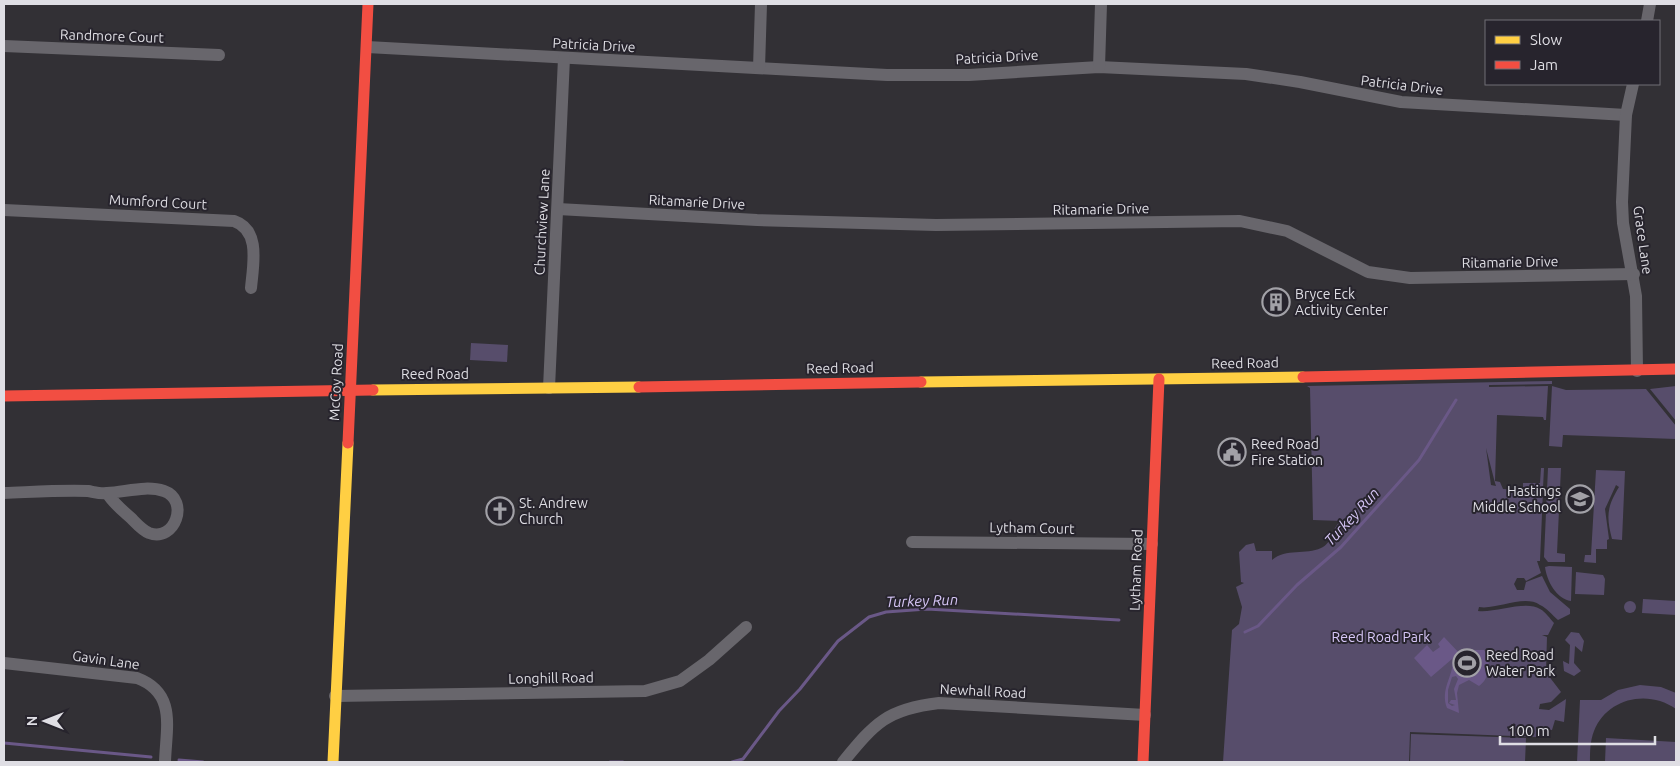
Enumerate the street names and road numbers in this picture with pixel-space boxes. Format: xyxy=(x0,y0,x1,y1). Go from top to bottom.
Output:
street label: Randmore Court xyxy=(60,26,165,46)
street label: Patricia Drive xyxy=(552,35,636,55)
street label: Patricia Drive xyxy=(955,47,1039,67)
street label: Patricia Drive xyxy=(1360,72,1444,98)
street label: Churchview Lane xyxy=(531,168,553,276)
street label: Mumford Court xyxy=(109,191,208,213)
street label: Ritamarie Drive xyxy=(648,191,746,213)
street label: Ritamarie Drive xyxy=(1052,200,1150,218)
street label: Grace Lane xyxy=(1630,205,1656,275)
street label: Ritamarie Drive xyxy=(1461,253,1559,271)
street label: McCoy Road xyxy=(326,343,346,421)
street label: Reed Road xyxy=(1211,354,1279,372)
street label: Reed Road xyxy=(806,359,874,377)
street label: Reed Road xyxy=(401,366,469,382)
street label: Lytham Court xyxy=(989,519,1075,537)
street label: Lytham Road xyxy=(1127,529,1145,611)
street label: Gavin Lane xyxy=(71,647,141,673)
street label: Longhill Road xyxy=(508,669,594,687)
street label: Newhall Road xyxy=(939,681,1027,701)

